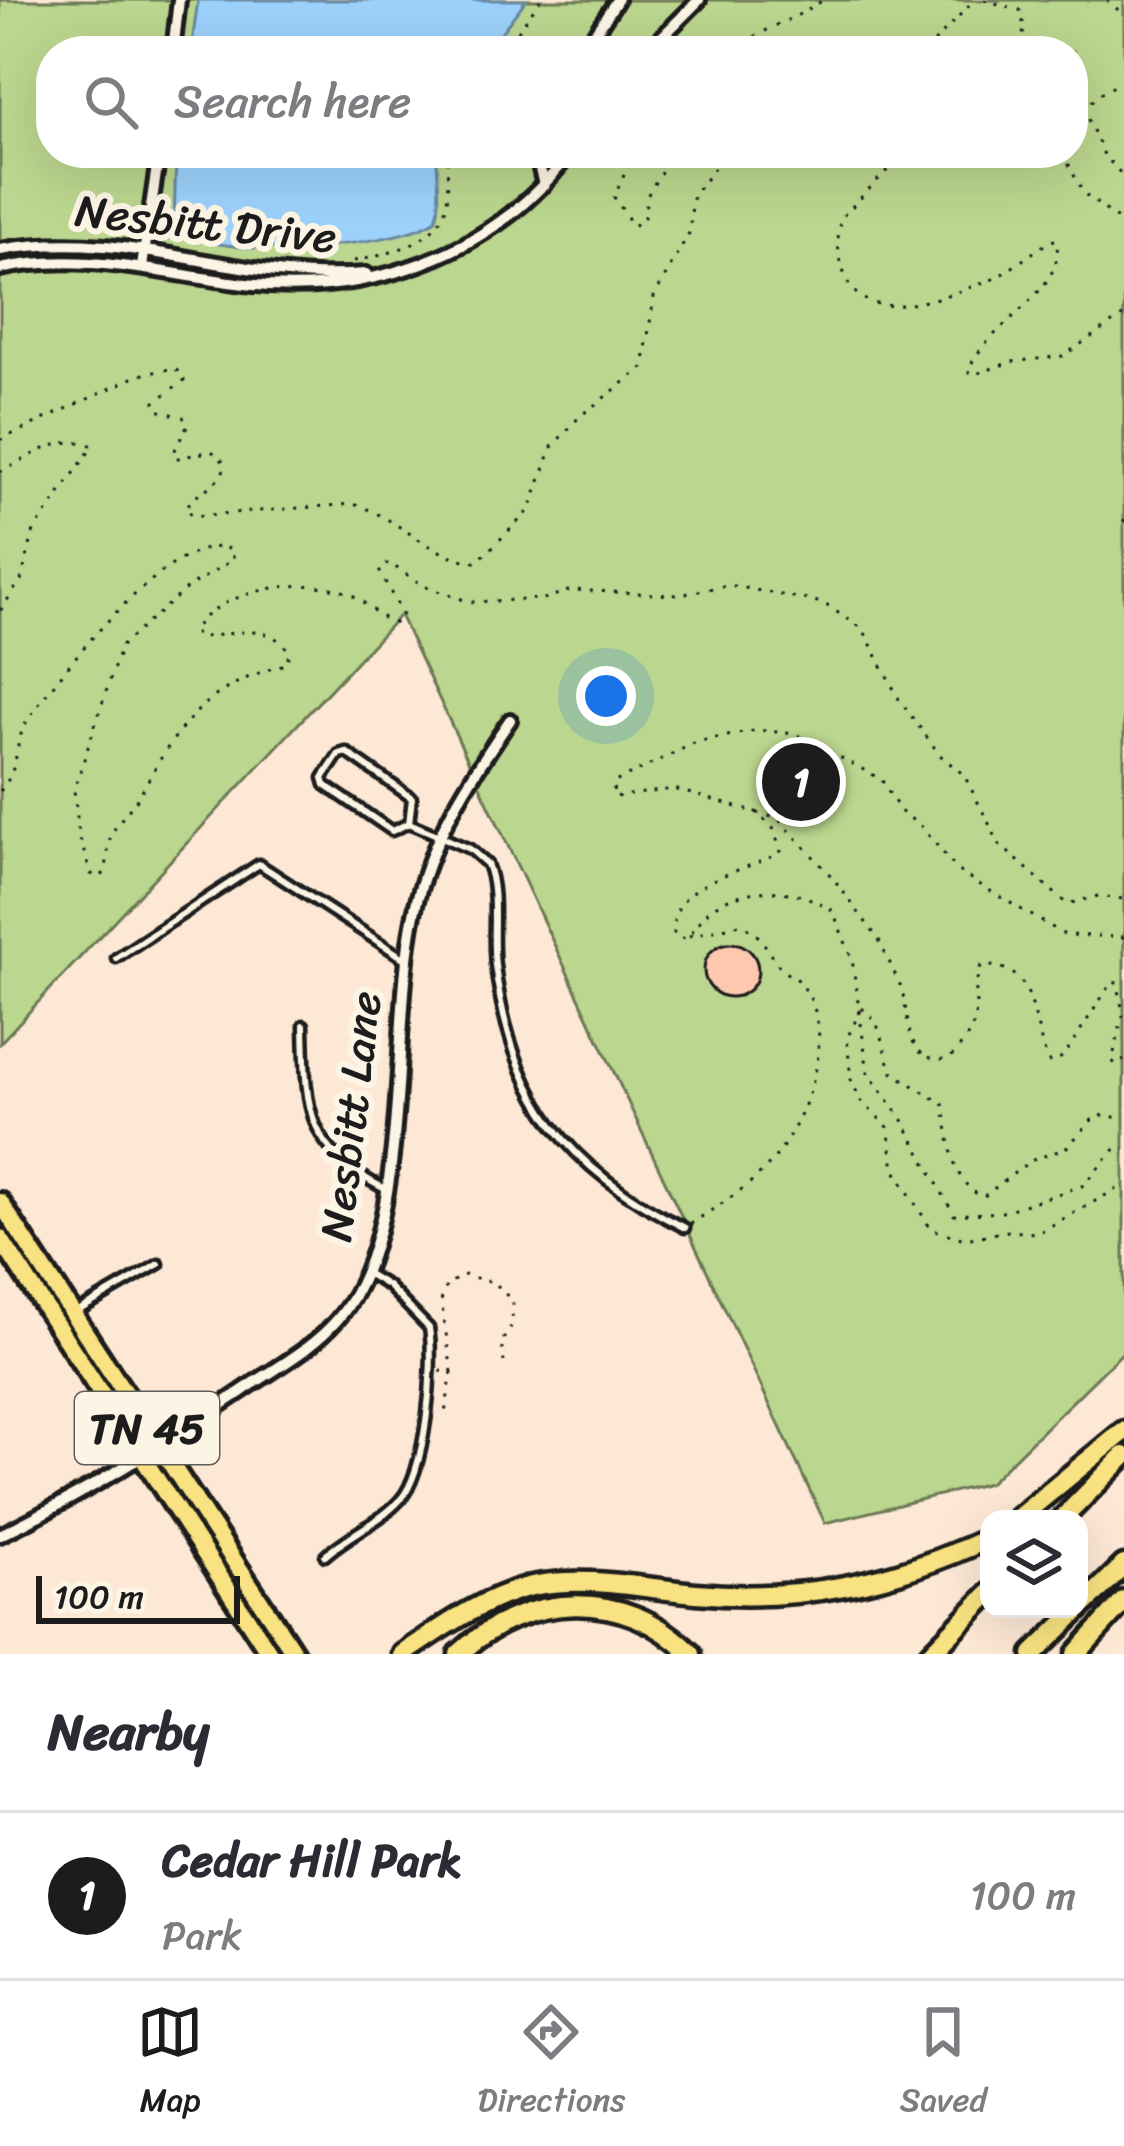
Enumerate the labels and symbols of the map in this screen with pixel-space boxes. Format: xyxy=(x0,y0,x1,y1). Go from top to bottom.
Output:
street label: Nesbitt Drive xyxy=(71,171,340,277)
your location xyxy=(576,666,636,726)
pin: 1 xyxy=(762,737,840,827)
street label: Nesbitt Lane xyxy=(296,987,406,1246)
road number: TN 45 xyxy=(75,1392,219,1464)
scale bar xyxy=(36,1570,240,1623)

